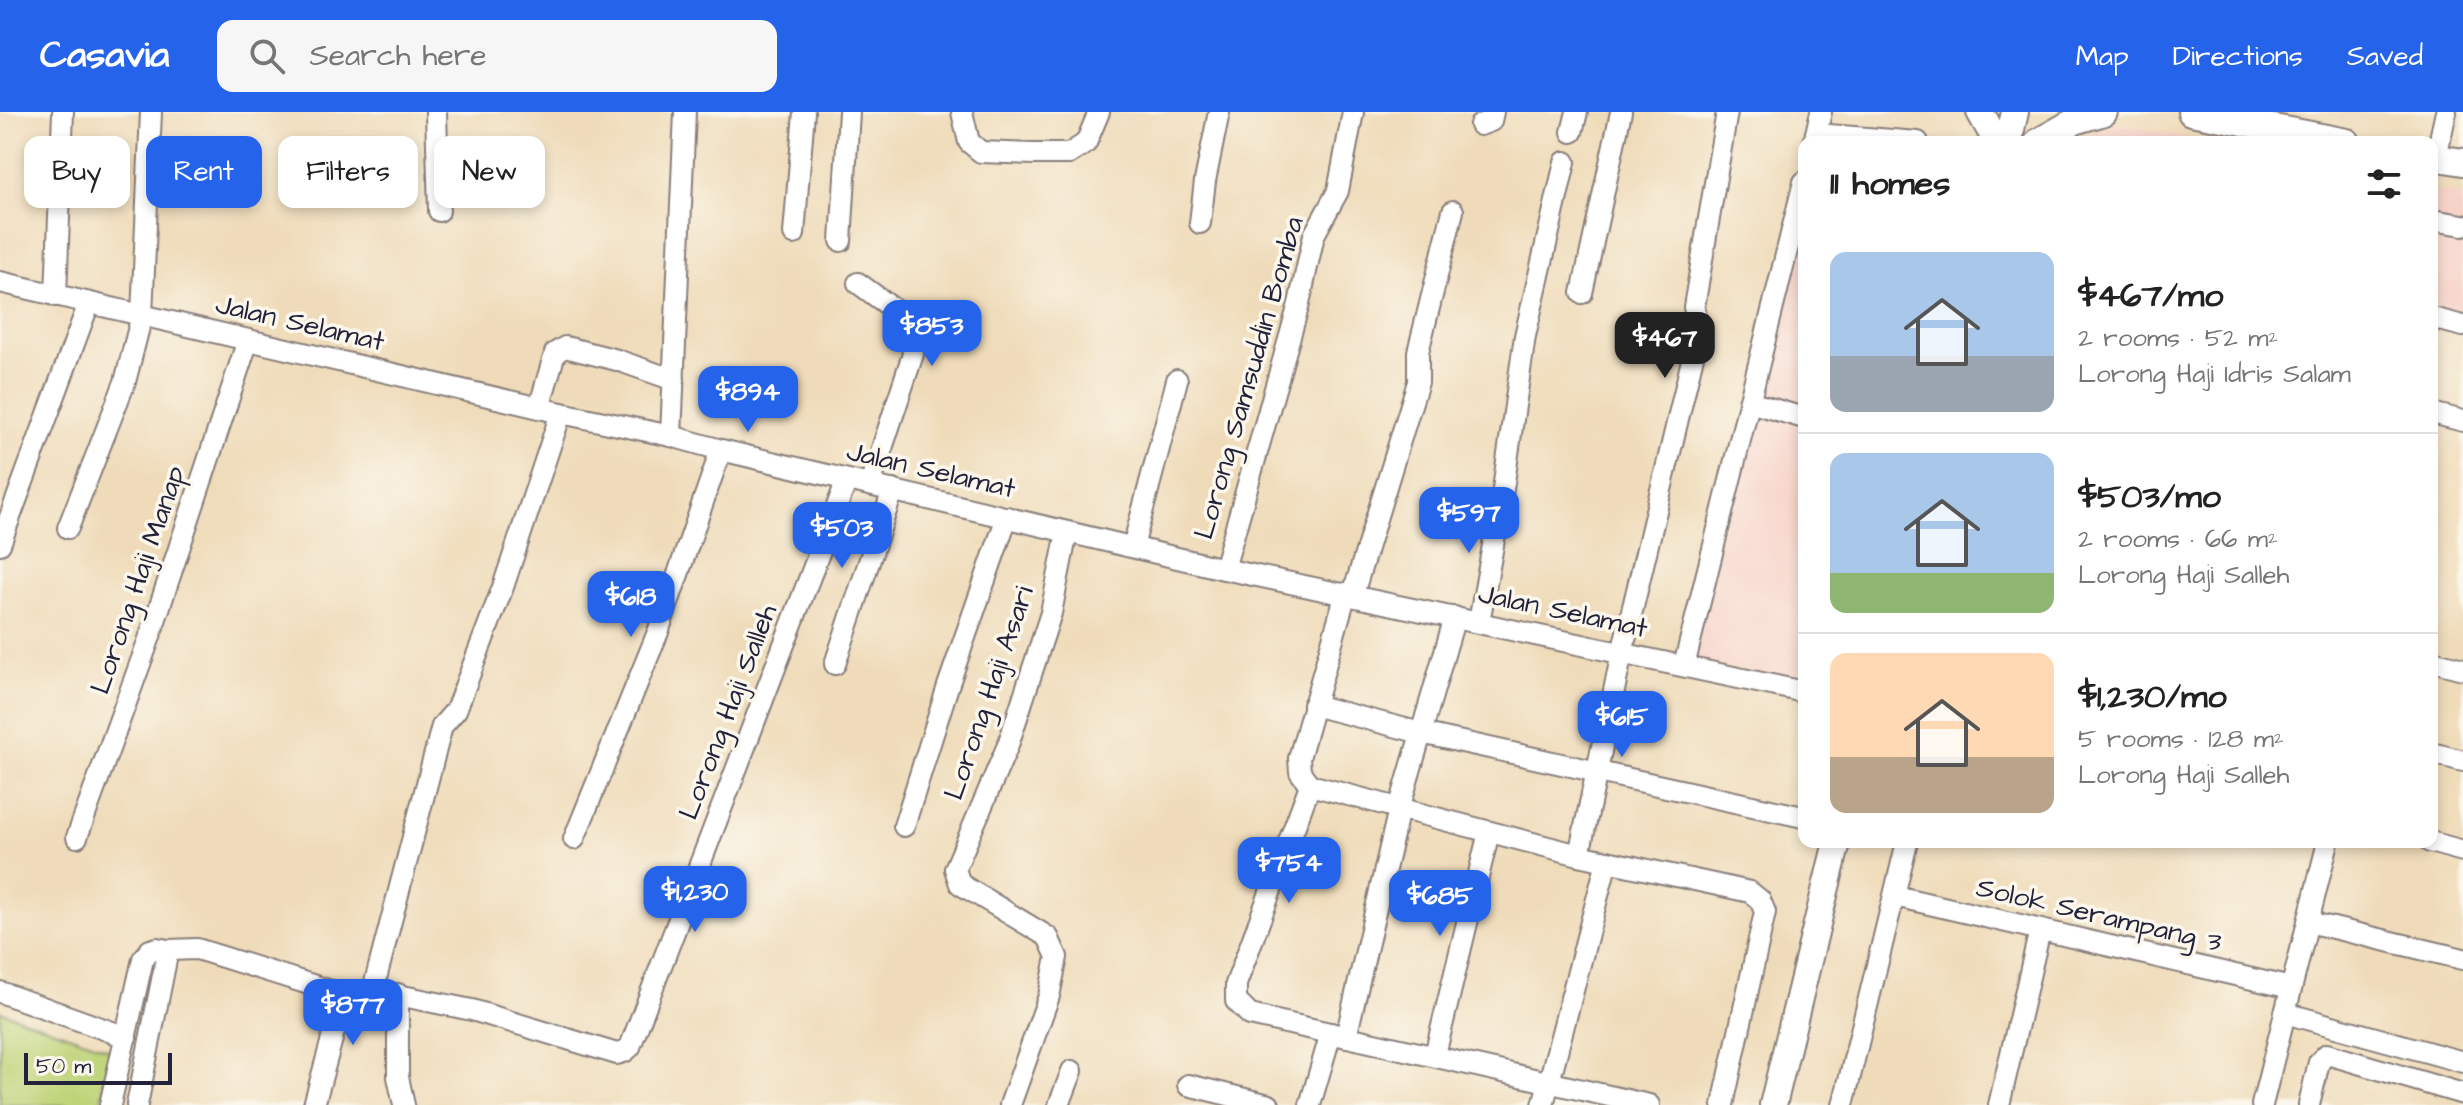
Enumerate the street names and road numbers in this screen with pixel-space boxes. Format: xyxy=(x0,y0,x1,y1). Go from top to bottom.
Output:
street label: Lorong Samsuddin Bomba xyxy=(1184,212,1315,544)
street label: Jalan Selamat xyxy=(212,285,389,362)
street label: Jalan Selamat xyxy=(843,432,1020,509)
street label: Lorong Haji Manap xyxy=(81,461,196,700)
street label: Jalan Selamat xyxy=(1475,574,1652,648)
street label: Lorong Haji Asari xyxy=(934,581,1045,805)
street label: Lorong Haji Salleh xyxy=(669,599,788,826)
street label: Solok Serampang 3 xyxy=(1972,868,2226,963)

